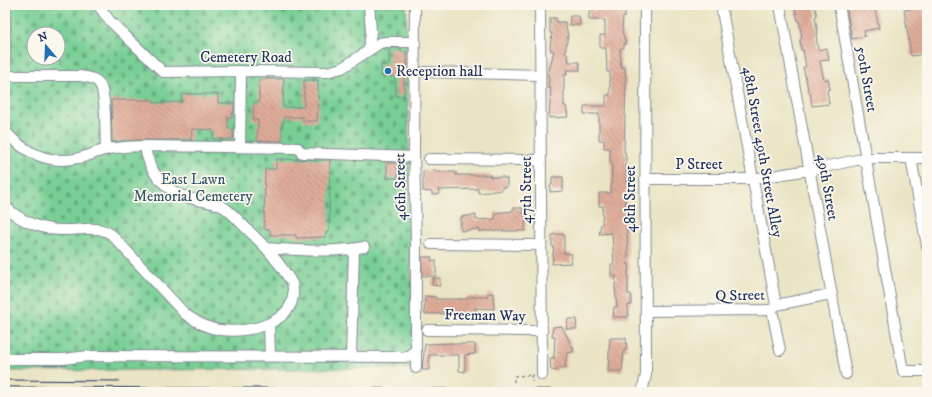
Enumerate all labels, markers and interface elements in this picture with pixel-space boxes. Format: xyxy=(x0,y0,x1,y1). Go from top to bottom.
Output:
north arrow xyxy=(26,26,66,66)
text: N xyxy=(37,29,50,46)
street label: 50th Street xyxy=(851,44,882,114)
street label: Cemetery Road xyxy=(200,48,292,67)
place label: Reception hall xyxy=(396,62,483,81)
street label: 48th Street 49th Street Alley xyxy=(738,65,787,240)
marker: Reception hall xyxy=(383,66,393,76)
street label: 49th Street xyxy=(812,152,843,222)
street label: 46th Street xyxy=(390,153,411,221)
street label: P Street xyxy=(675,155,723,174)
street label: 47th Street xyxy=(517,156,536,224)
street label: 48th Street xyxy=(621,165,640,233)
park label: East Lawn Memorial Cemetery xyxy=(133,170,253,206)
street label: Q Street xyxy=(715,286,765,305)
street label: Freeman Way xyxy=(444,305,527,326)

